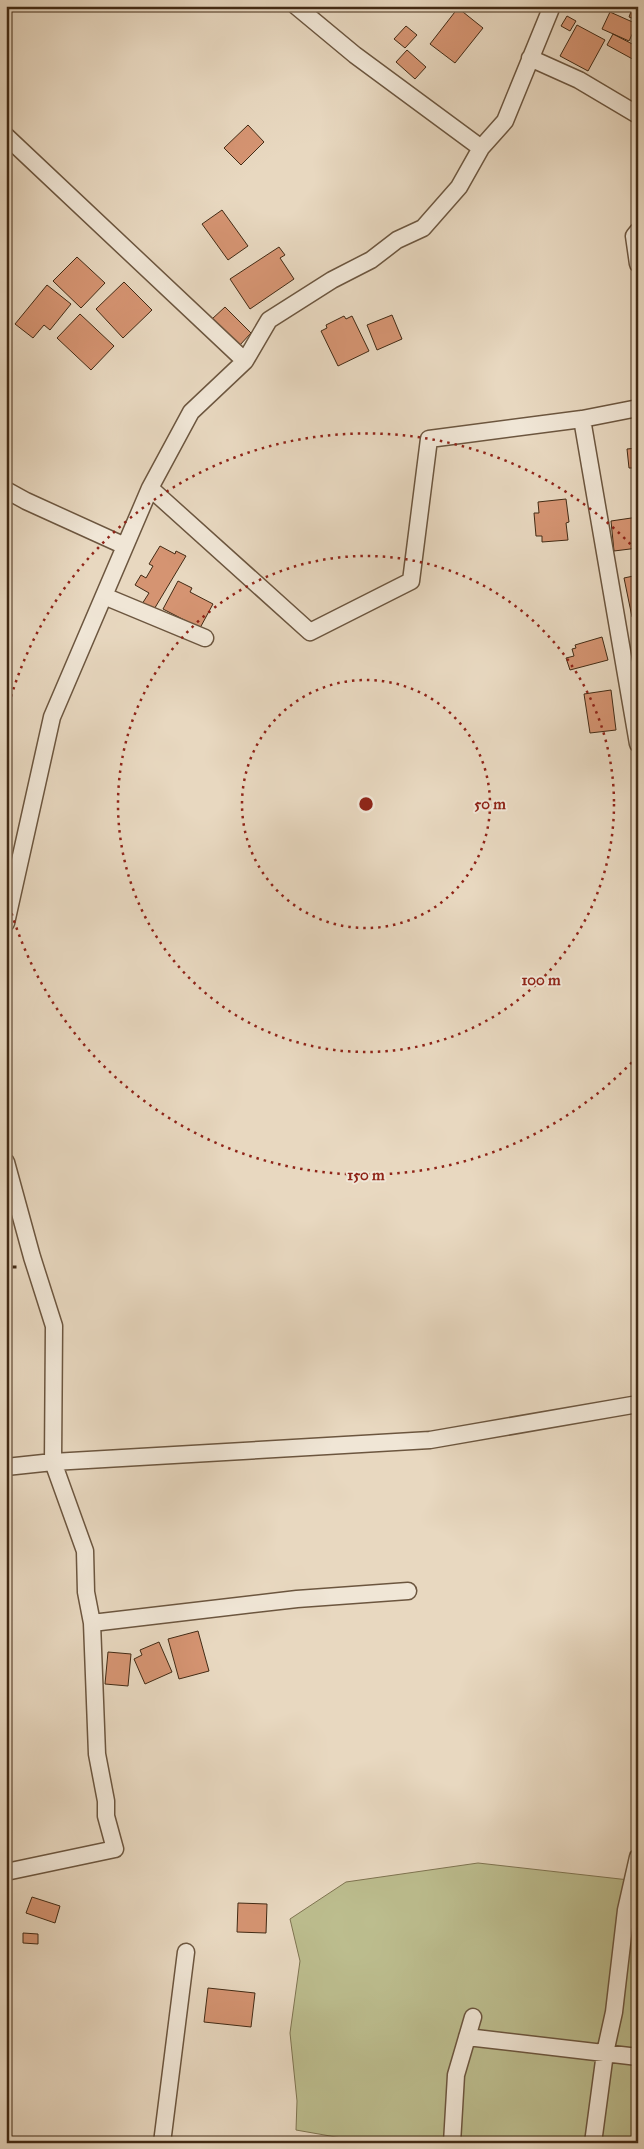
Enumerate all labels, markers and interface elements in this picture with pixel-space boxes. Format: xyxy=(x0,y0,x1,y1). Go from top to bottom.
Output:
centre of rings xyxy=(357,795,375,813)
text: 50 m xyxy=(474,795,506,813)
text: 100 m xyxy=(521,971,561,989)
text: 150 m xyxy=(347,1166,385,1184)

